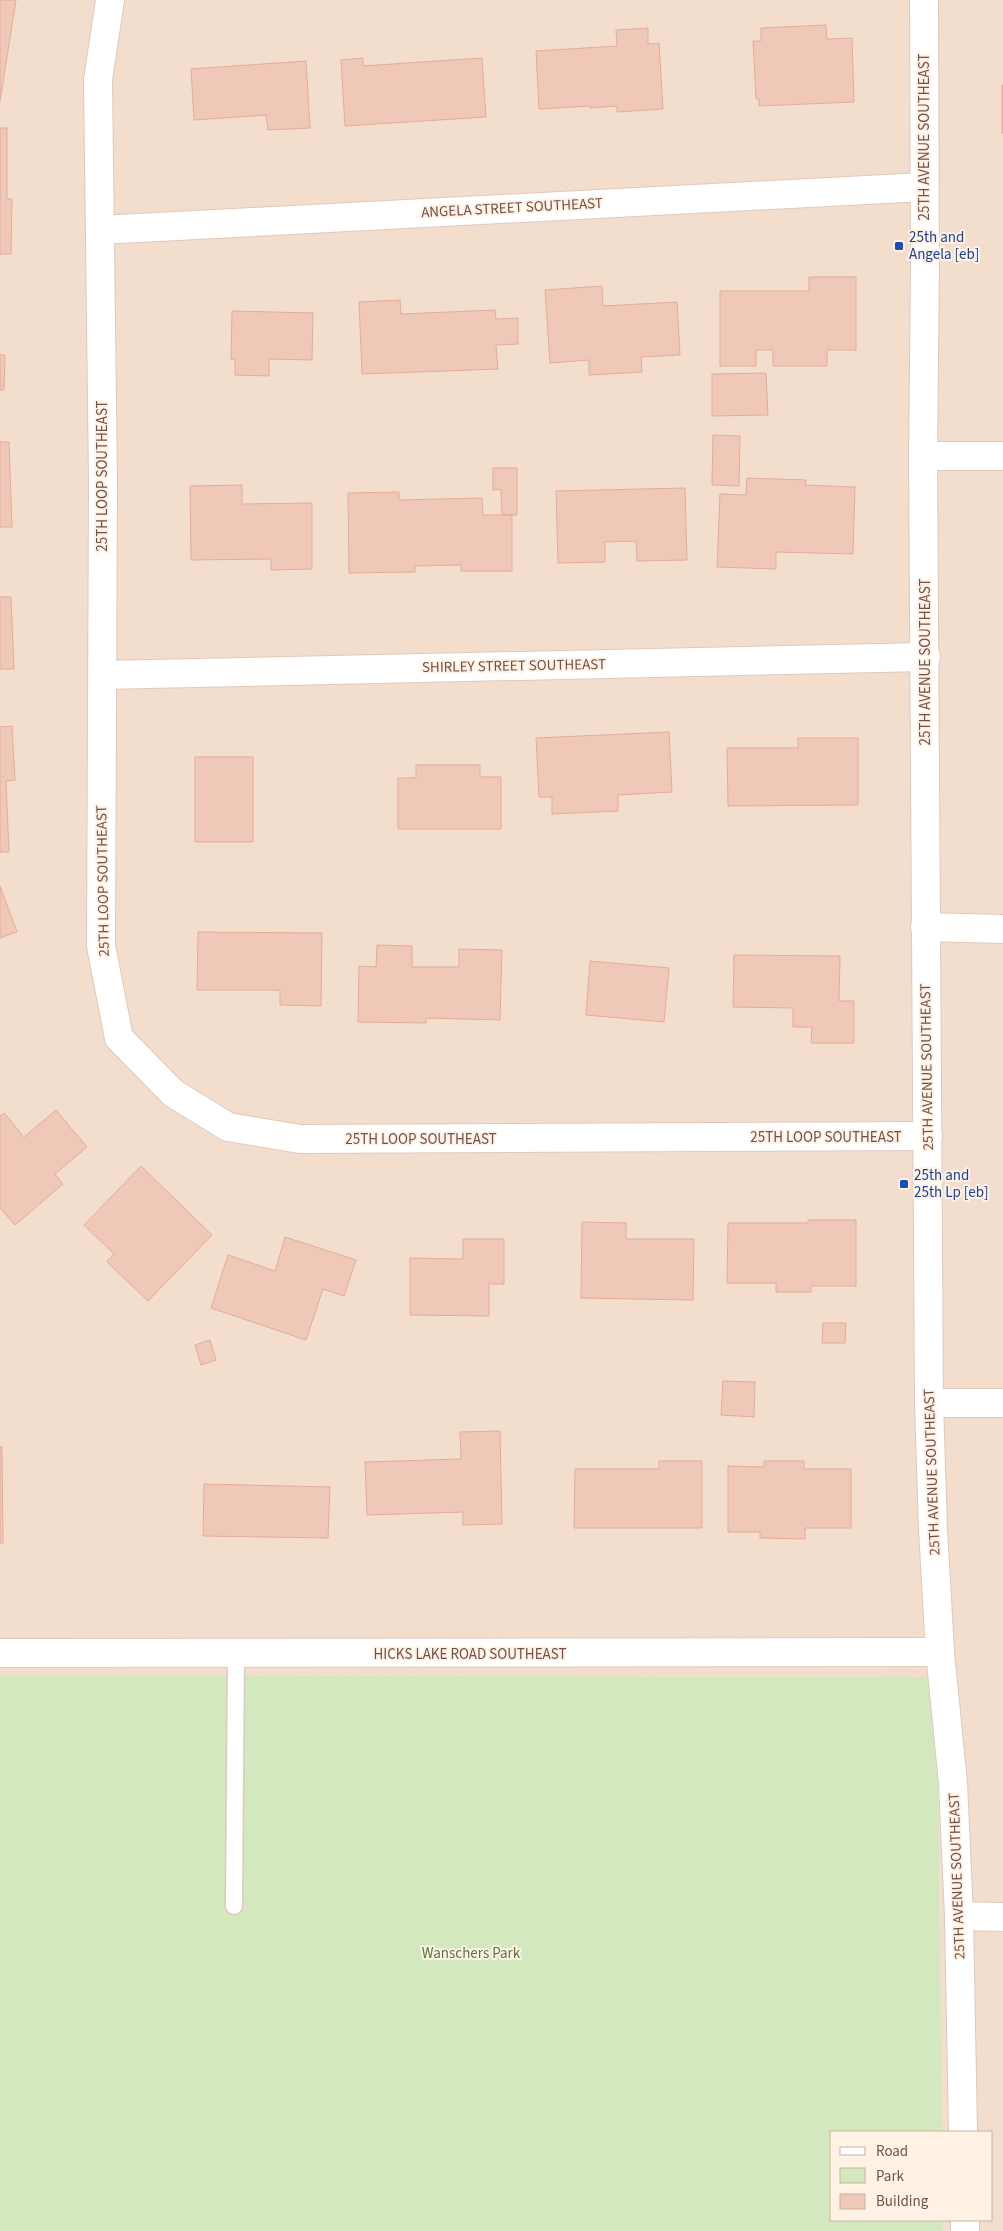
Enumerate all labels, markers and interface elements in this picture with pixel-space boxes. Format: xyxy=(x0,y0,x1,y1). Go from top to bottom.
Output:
street label: 25TH AVENUE SOUTHEAST xyxy=(914,54,935,220)
street label: ANGELA STREET SOUTHEAST xyxy=(421,193,603,223)
place label: 25th and Angela [eb] xyxy=(909,227,979,265)
marker: 25th and Angela [eb] xyxy=(893,240,905,252)
street label: 25TH LOOP SOUTHEAST xyxy=(92,400,113,552)
street label: 25TH AVENUE SOUTHEAST xyxy=(915,579,936,745)
street label: SHIRLEY STREET SOUTHEAST xyxy=(422,654,606,678)
street label: 25TH LOOP SOUTHEAST xyxy=(91,805,115,957)
street label: 25TH AVENUE SOUTHEAST xyxy=(915,983,939,1151)
street label: 25TH LOOP SOUTHEAST xyxy=(750,1127,902,1148)
street label: 25TH LOOP SOUTHEAST xyxy=(345,1129,497,1150)
place label: 25th and 25th Lp [eb] xyxy=(914,1165,989,1203)
marker: 25th and 25th Lp [eb] xyxy=(898,1178,910,1190)
street label: 25TH AVENUE SOUTHEAST xyxy=(919,1388,945,1556)
street label: HICKS LAKE ROAD SOUTHEAST xyxy=(374,1644,566,1665)
street label: 25TH AVENUE SOUTHEAST xyxy=(944,1792,970,1960)
park label: Wanschers Park xyxy=(422,1943,521,1964)
legend xyxy=(830,2131,993,2221)
text: Road xyxy=(876,2141,908,2162)
text: Park xyxy=(876,2166,905,2187)
text: Building xyxy=(876,2191,929,2212)

